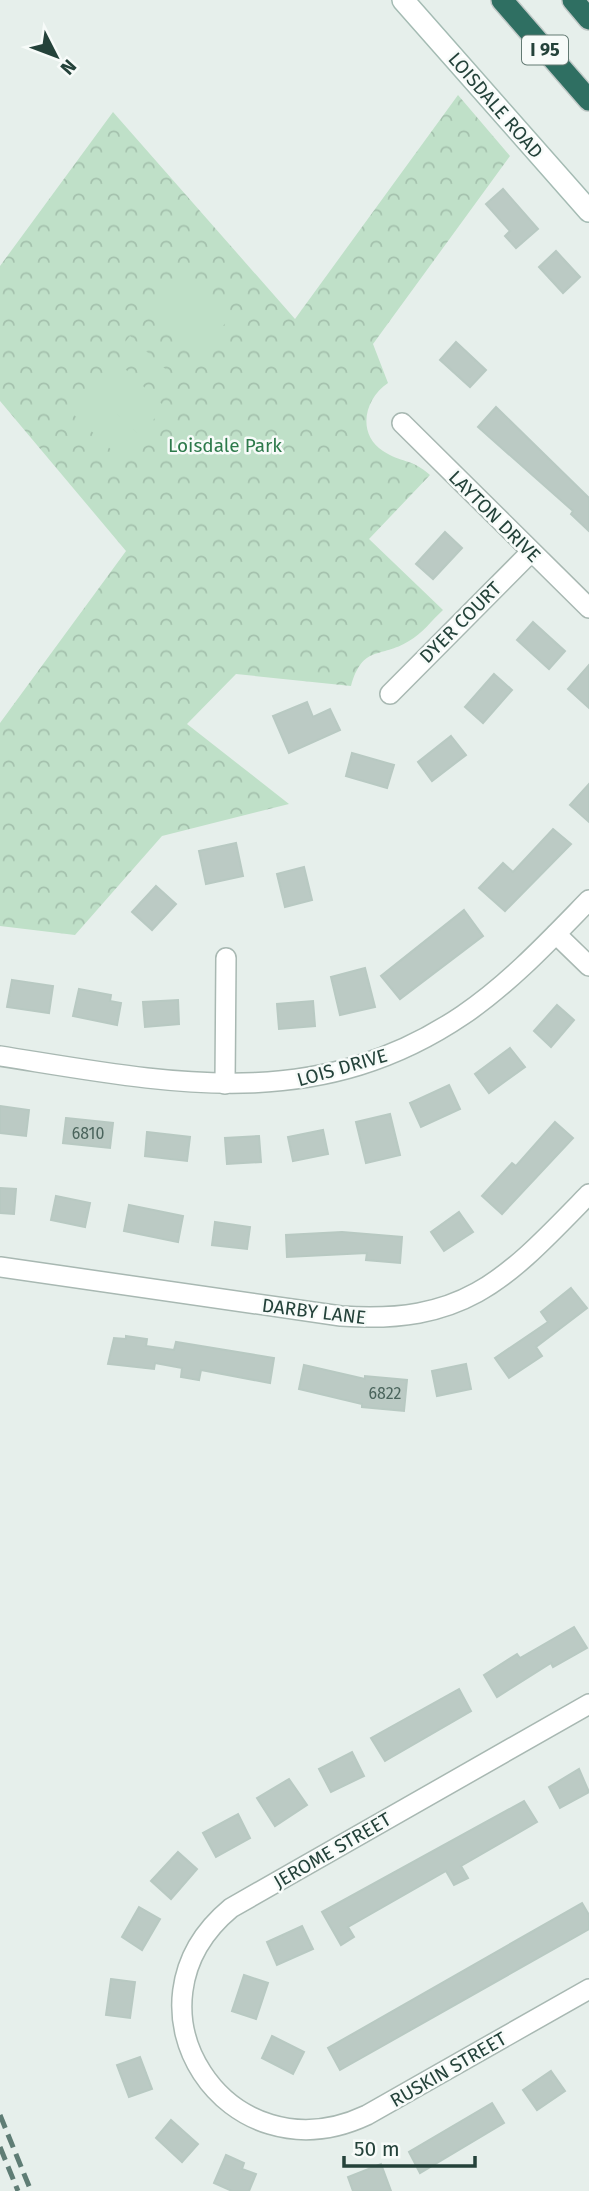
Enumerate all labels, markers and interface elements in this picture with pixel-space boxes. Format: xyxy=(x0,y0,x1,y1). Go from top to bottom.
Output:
north arrow xyxy=(21,21,91,91)
road number: I 95 xyxy=(522,36,568,64)
street label: LOISDALE ROAD xyxy=(443,48,548,163)
text: N xyxy=(55,55,81,79)
park label: Loisdale Park xyxy=(168,434,282,457)
street label: LAYTON DRIVE xyxy=(444,466,545,567)
street label: DYER COURT xyxy=(415,577,506,668)
street label: LOIS DRIVE xyxy=(294,1044,390,1091)
house number: 6810 xyxy=(72,1124,104,1143)
street label: DARBY LANE xyxy=(261,1294,367,1329)
house number: 6822 xyxy=(368,1384,402,1403)
street label: JEROME STREET xyxy=(269,1807,395,1893)
street label: RUSKIN STREET xyxy=(386,2027,511,2112)
scale bar xyxy=(344,2124,475,2168)
text: 50 m xyxy=(354,2136,400,2162)

